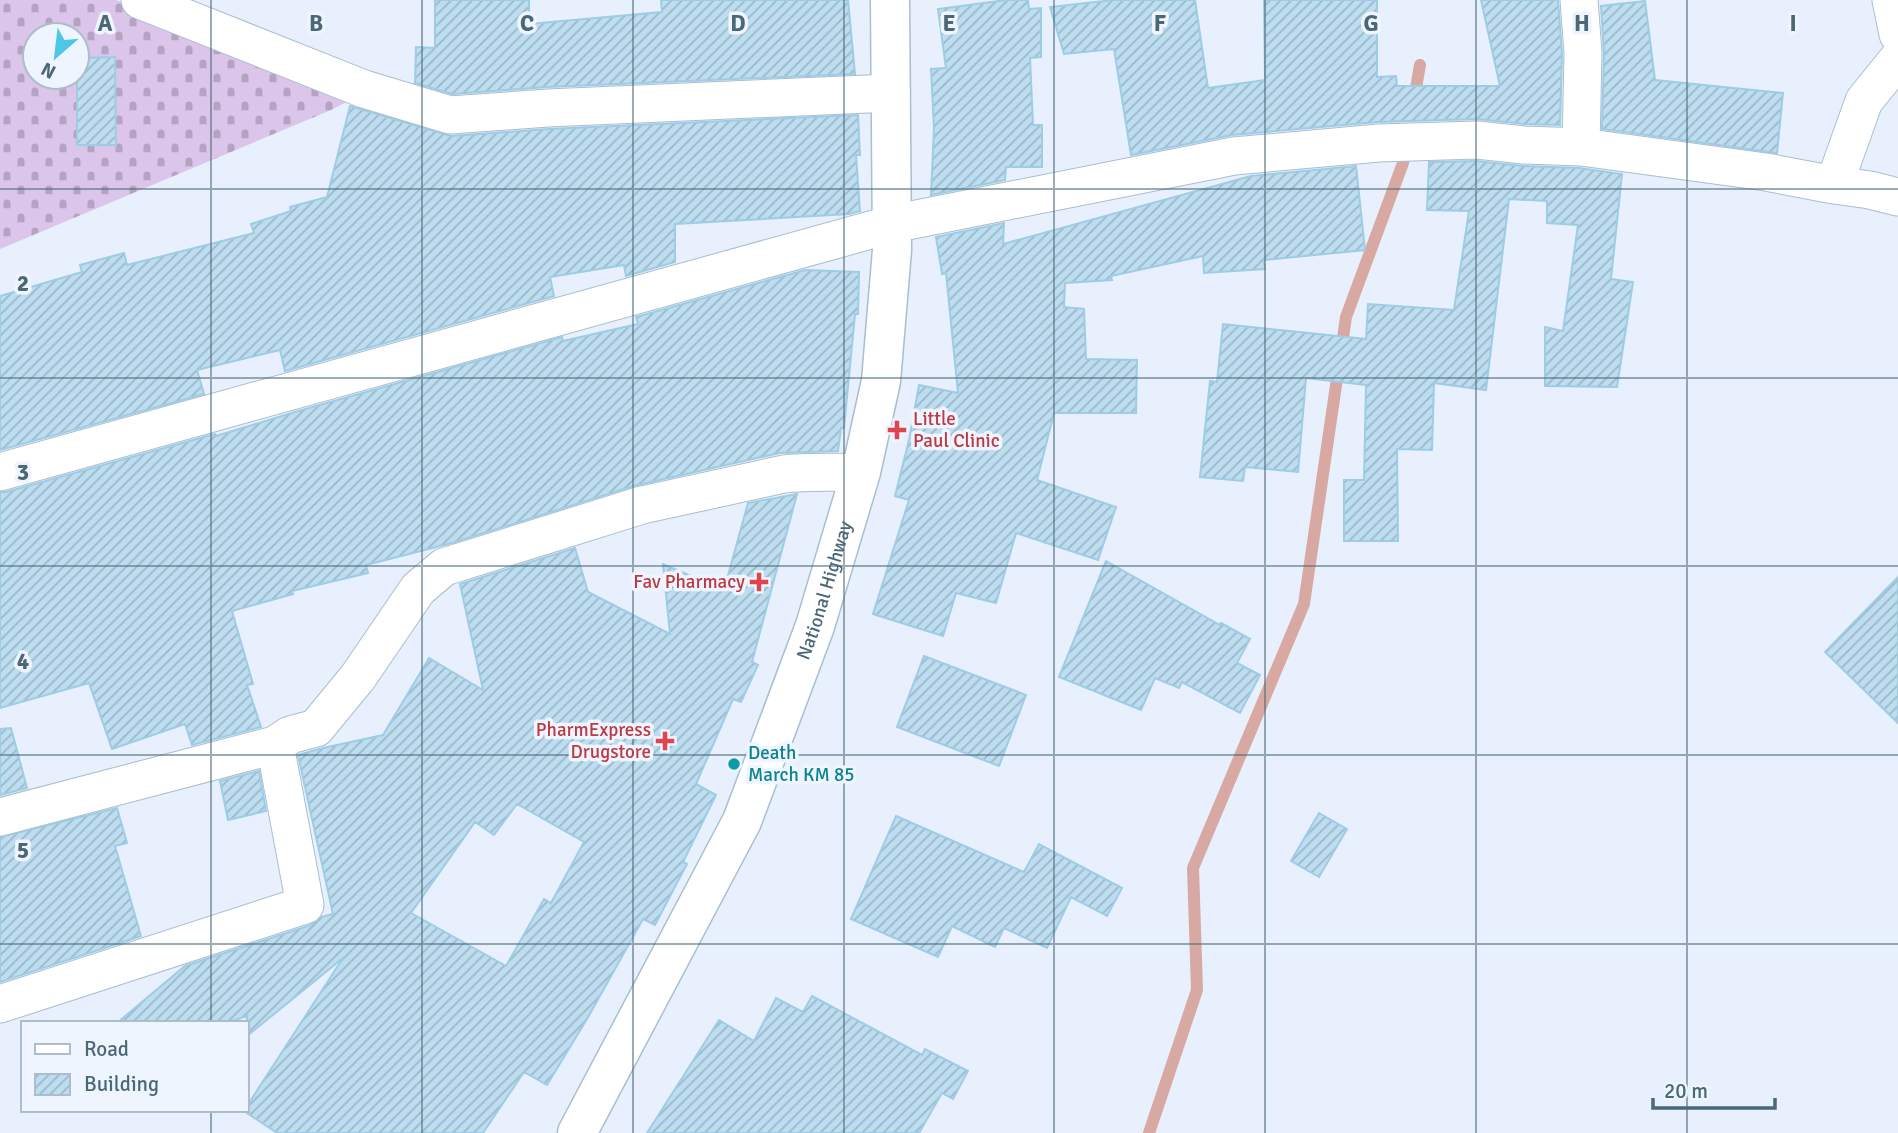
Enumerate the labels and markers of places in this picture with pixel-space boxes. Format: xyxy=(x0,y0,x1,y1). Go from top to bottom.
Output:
place label: Little Paul Clinic xyxy=(913,407,1000,453)
marker: Little Paul Clinic xyxy=(887,420,907,440)
place label: Fav Pharmacy xyxy=(633,570,745,594)
marker: Fav Pharmacy xyxy=(751,574,767,590)
place label: PharmExpress Drugstore xyxy=(536,718,651,764)
marker: PharmExpress Drugstore xyxy=(657,733,673,749)
place label: Death March KM 85 xyxy=(748,741,854,787)
marker: Death March KM 85 xyxy=(726,756,742,772)

